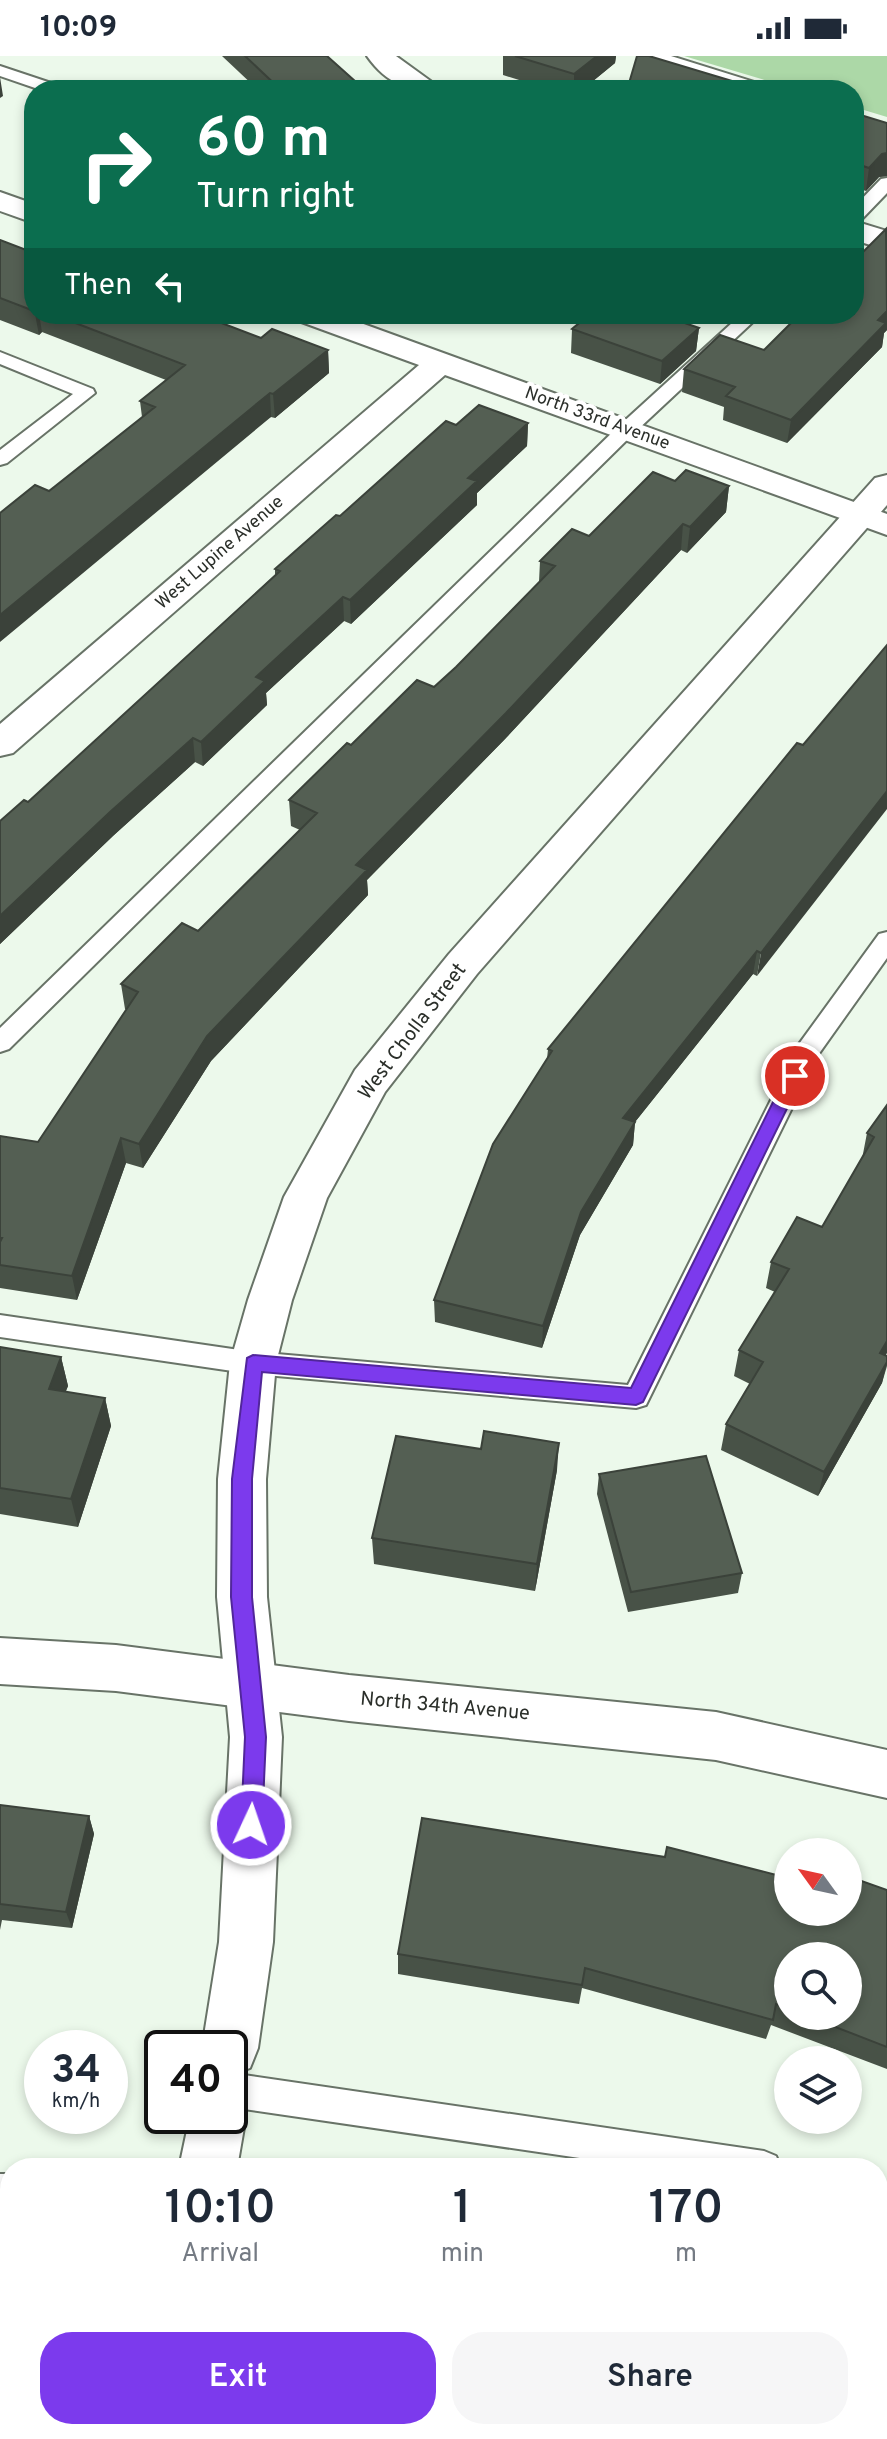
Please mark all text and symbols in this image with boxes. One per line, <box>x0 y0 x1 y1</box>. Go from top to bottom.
text: 10:09 <box>40 10 117 47</box>
text: 60 m <box>196 106 330 176</box>
icon: right <box>64 112 168 216</box>
text: Turn right <box>196 175 355 221</box>
icon: left <box>148 264 192 308</box>
text: Then <box>64 268 132 305</box>
street label: North 33rd Avenue <box>521 382 673 456</box>
street label: West Lupine Avenue <box>151 491 289 615</box>
street label: West Cholla Street <box>353 958 473 1106</box>
pin <box>761 1042 829 1110</box>
icon: arrive <box>773 1054 817 1098</box>
street label: North 34th Avenue <box>359 1687 531 1727</box>
position arrow <box>209 1783 293 1867</box>
north arrow <box>774 1838 862 1926</box>
map controls <box>774 1838 862 2134</box>
button: search <box>774 1942 862 2030</box>
speed limit sign: 40 <box>144 2030 248 2134</box>
button: layers <box>774 2046 862 2134</box>
text: 34 <box>51 2047 101 2097</box>
text: km/h <box>52 2089 100 2115</box>
text: 10:10 <box>165 2180 276 2240</box>
text: 1 <box>453 2180 472 2240</box>
text: 170 <box>648 2180 723 2240</box>
text: Arrival <box>182 2238 259 2271</box>
text: min <box>441 2238 484 2271</box>
text: m <box>675 2238 697 2271</box>
button: Exit <box>40 2332 436 2424</box>
button: Share <box>452 2332 848 2424</box>

